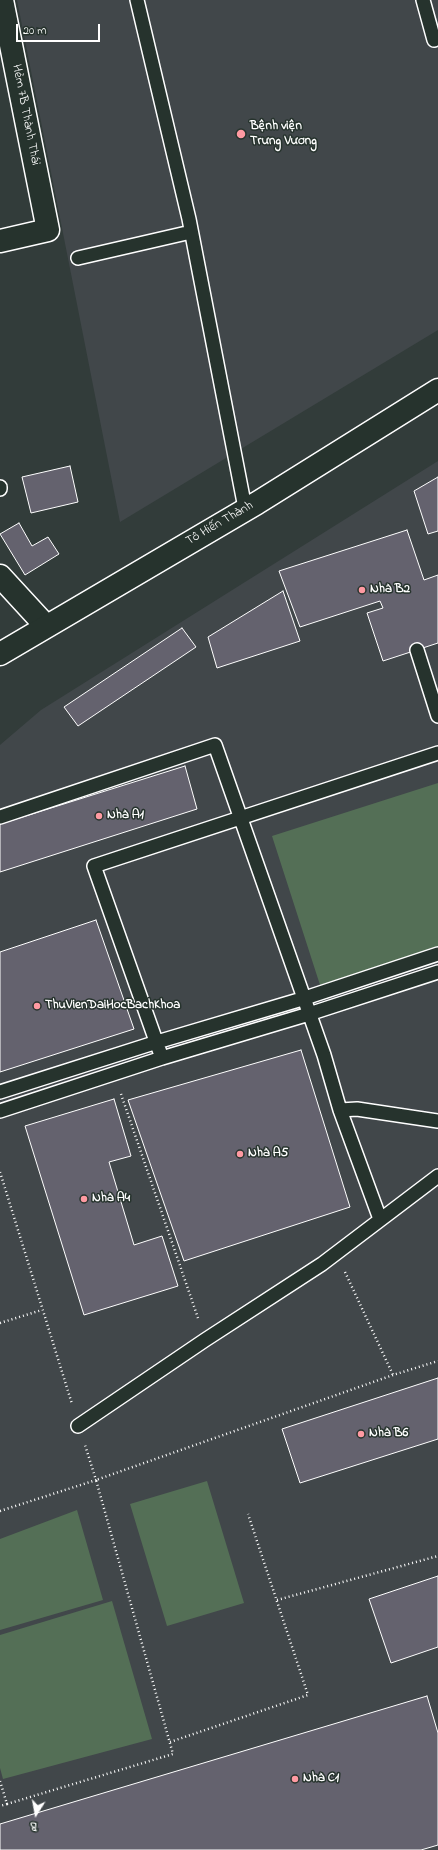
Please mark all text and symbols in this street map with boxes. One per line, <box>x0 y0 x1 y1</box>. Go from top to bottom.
scale bar <box>18 16 102 42</box>
text: 20 m <box>23 22 46 40</box>
street label: Hẻm 7B Thành Thái <box>8 63 42 167</box>
place label: Bệnh viện Trưng Vương <box>250 119 317 150</box>
marker: Bệnh viện Trưng Vương <box>235 128 247 140</box>
street label: Tô Hiến Thành <box>184 498 256 550</box>
place label: Nhà B2 <box>370 582 410 598</box>
marker: Nhà B2 <box>357 585 367 595</box>
place label: Nhà A1 <box>107 808 144 824</box>
marker: Nhà A1 <box>94 811 104 821</box>
place label: ThuVienDaiHocBachKhoa <box>45 998 180 1014</box>
marker: ThuVienDaiHocBachKhoa <box>32 1001 42 1011</box>
place label: Nhà A5 <box>248 1146 288 1162</box>
marker: Nhà A5 <box>235 1149 245 1159</box>
place label: Nhà A4 <box>92 1191 130 1207</box>
marker: Nhà A4 <box>79 1194 89 1204</box>
place label: Nhà B6 <box>369 1426 408 1442</box>
marker: Nhà B6 <box>356 1429 366 1439</box>
place label: Nhà C1 <box>303 1771 339 1787</box>
marker: Nhà C1 <box>290 1774 300 1784</box>
north arrow <box>16 1794 56 1834</box>
text: B <box>29 1817 39 1834</box>

